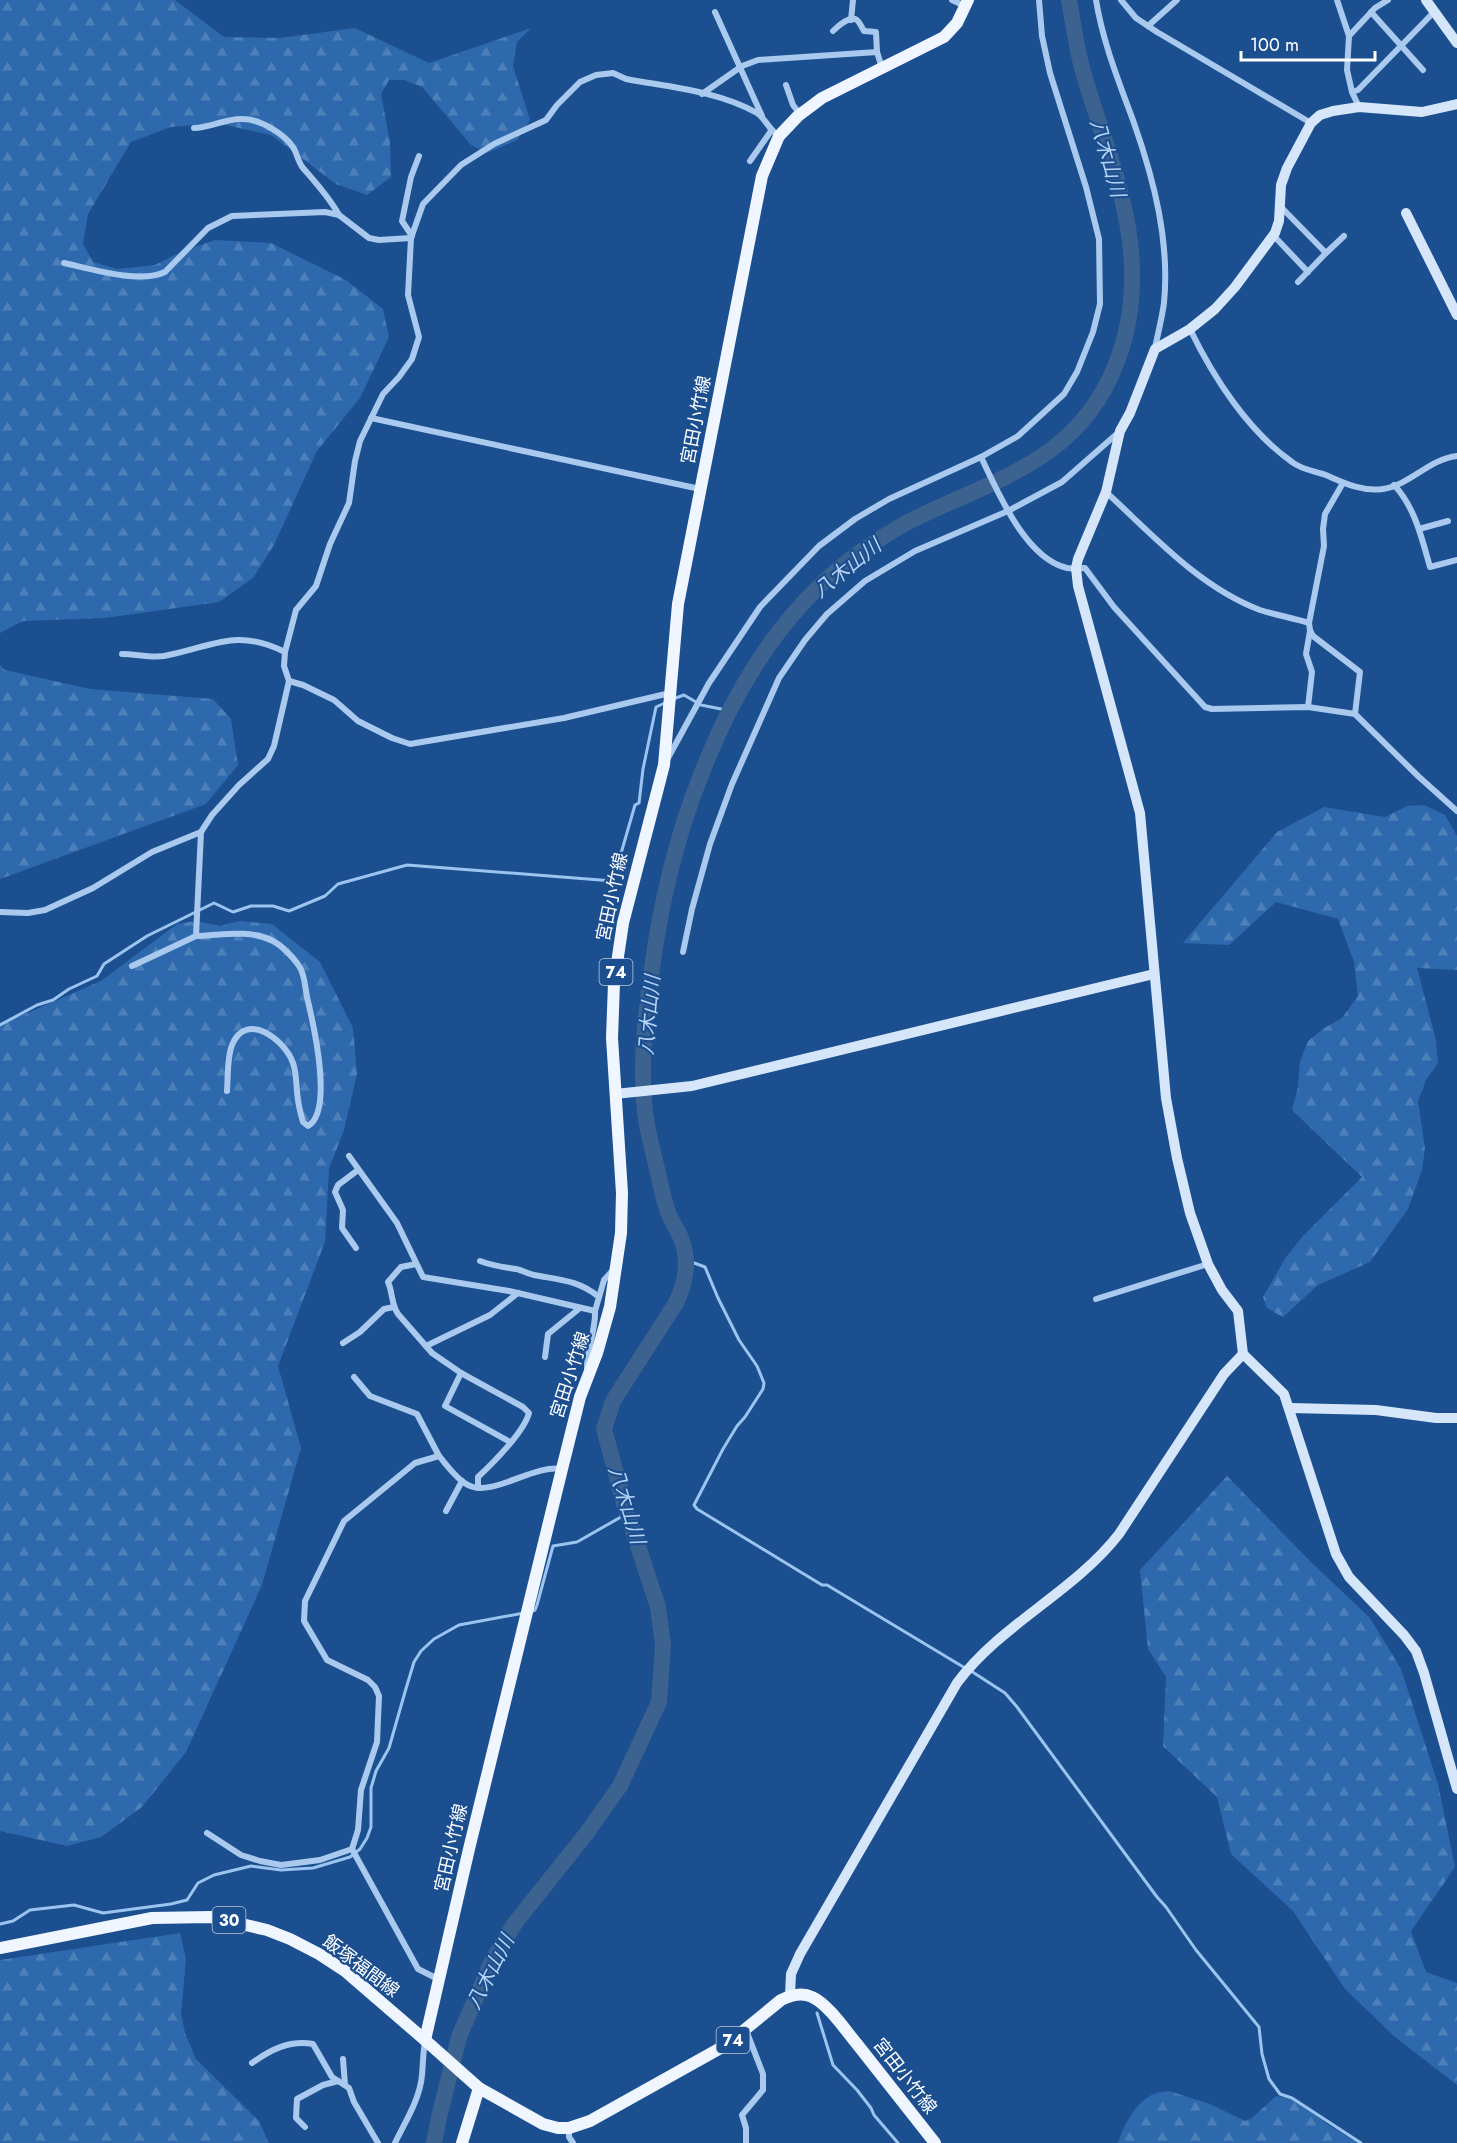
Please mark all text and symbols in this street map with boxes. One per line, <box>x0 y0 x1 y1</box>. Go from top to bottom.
scale bar <box>1241 24 1374 62</box>
text: 100 m <box>1250 32 1299 58</box>
water label: 八木山川 <box>1083 116 1133 203</box>
street label: 宮田小竹線 <box>675 373 717 467</box>
water label: 八木山川 <box>807 531 889 605</box>
street label: 宮田小竹線 <box>590 850 634 944</box>
road number: 74 <box>600 959 632 985</box>
water label: 八木山川 <box>632 972 668 1056</box>
street label: 宮田小竹線 <box>544 1328 596 1422</box>
water label: 八木山川 <box>601 1463 653 1550</box>
street label: 宮田小竹線 <box>428 1801 474 1895</box>
road number: 30 <box>212 1907 246 1933</box>
water label: 八木山川 <box>459 1928 522 2014</box>
street label: 飯塚福間線 <box>317 1929 405 2003</box>
road number: 74 <box>716 2027 750 2053</box>
street label: 宮田小竹線 <box>867 2033 943 2119</box>

